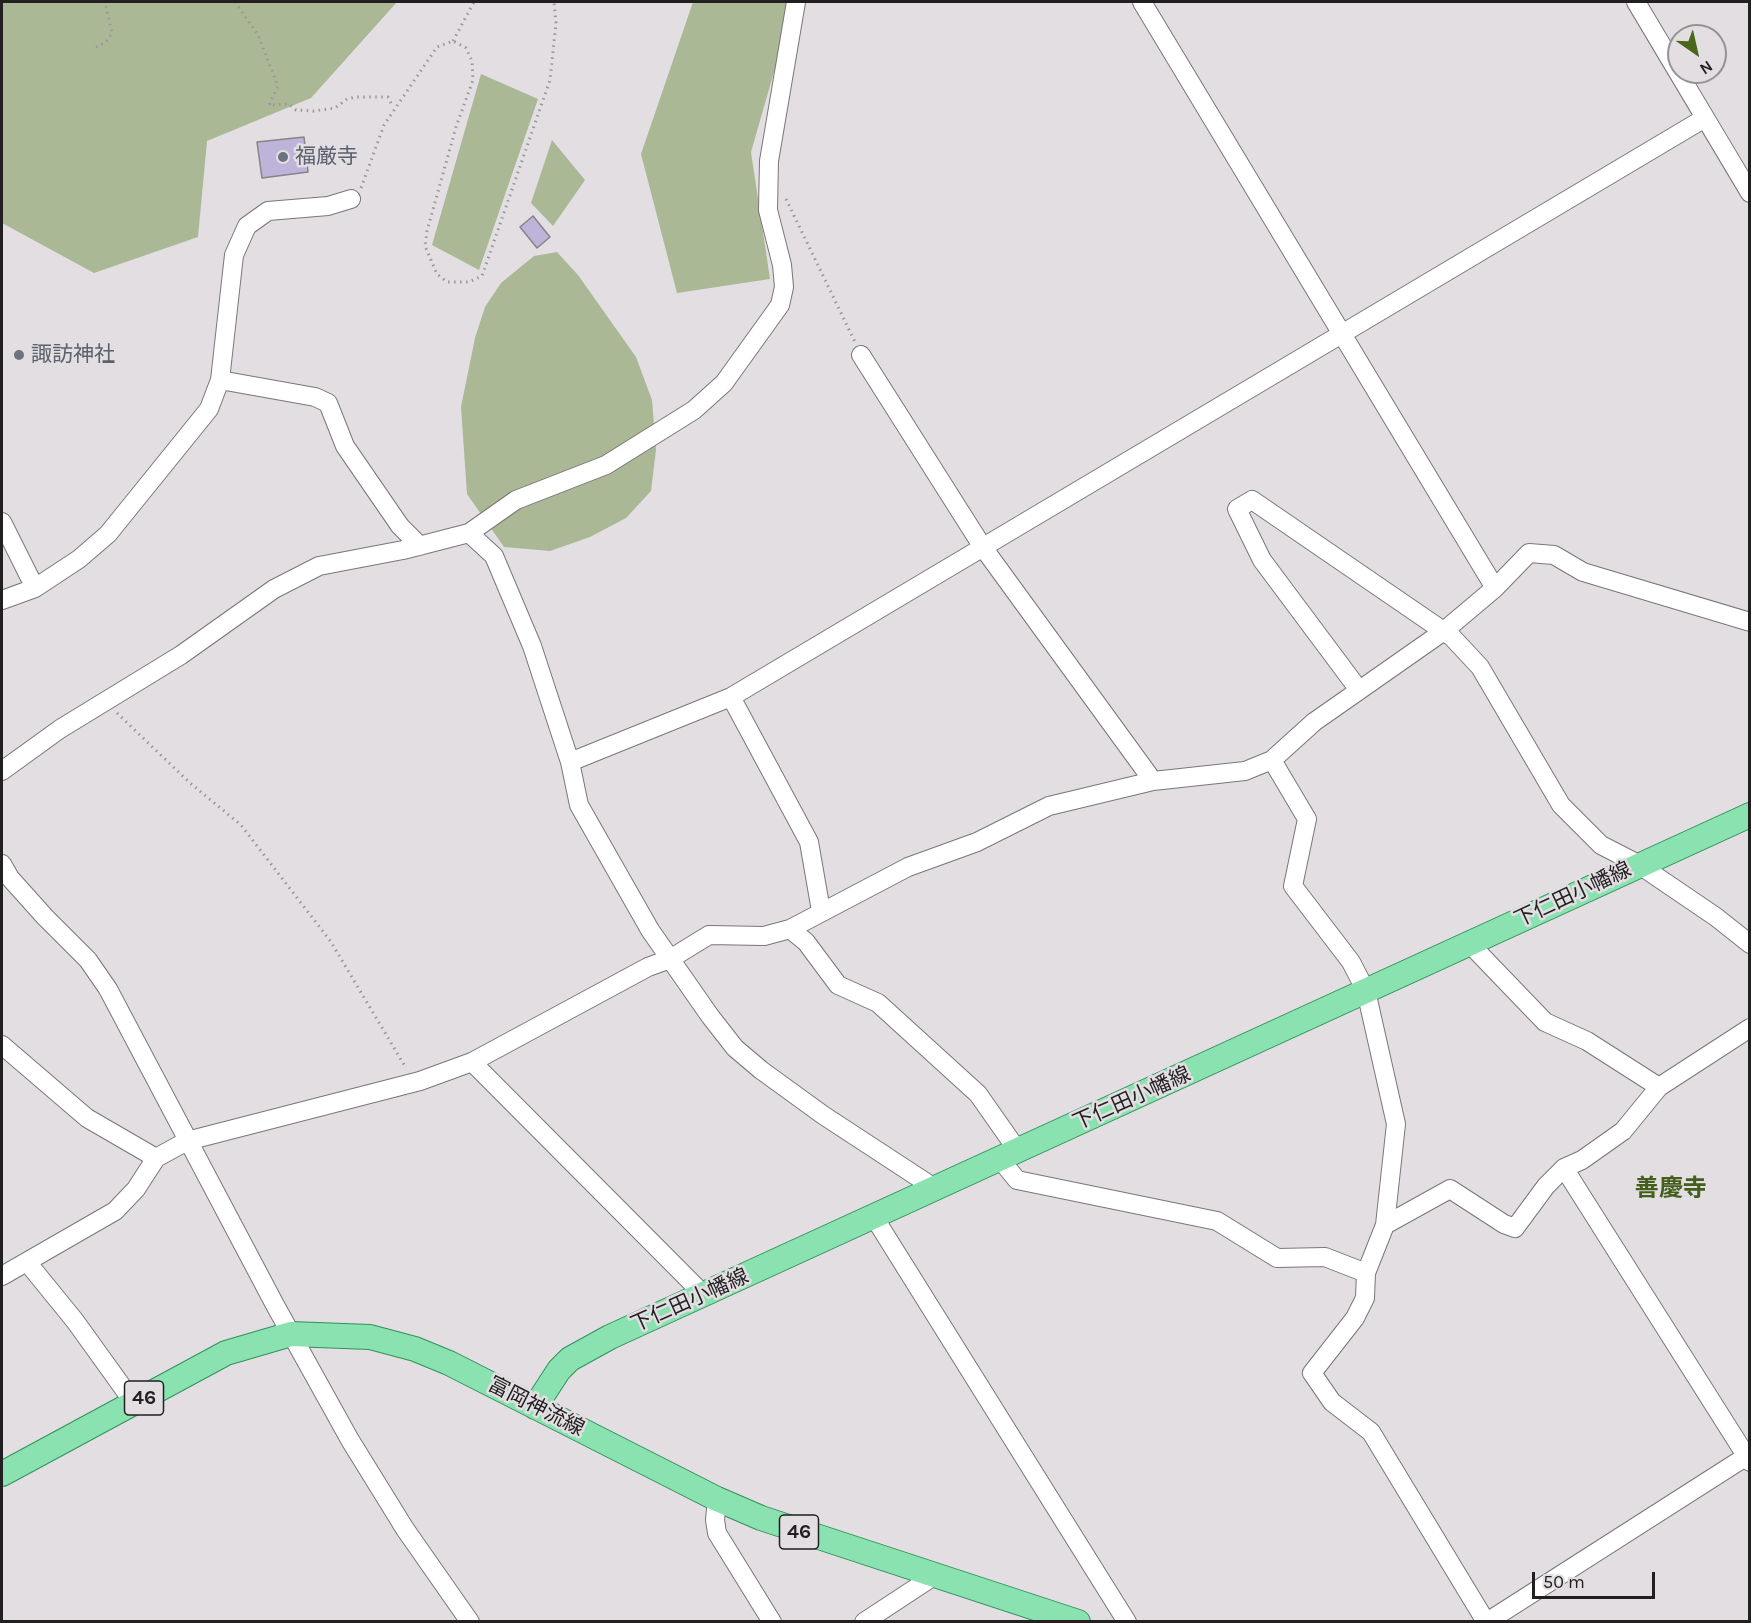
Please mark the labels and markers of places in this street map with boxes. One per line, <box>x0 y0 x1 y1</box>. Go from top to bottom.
place label: 福厳寺 <box>295 144 358 170</box>
marker: 福厳寺 <box>276 150 290 164</box>
place label: 諏訪神社 <box>31 342 115 368</box>
marker: 諏訪神社 <box>12 348 26 362</box>

